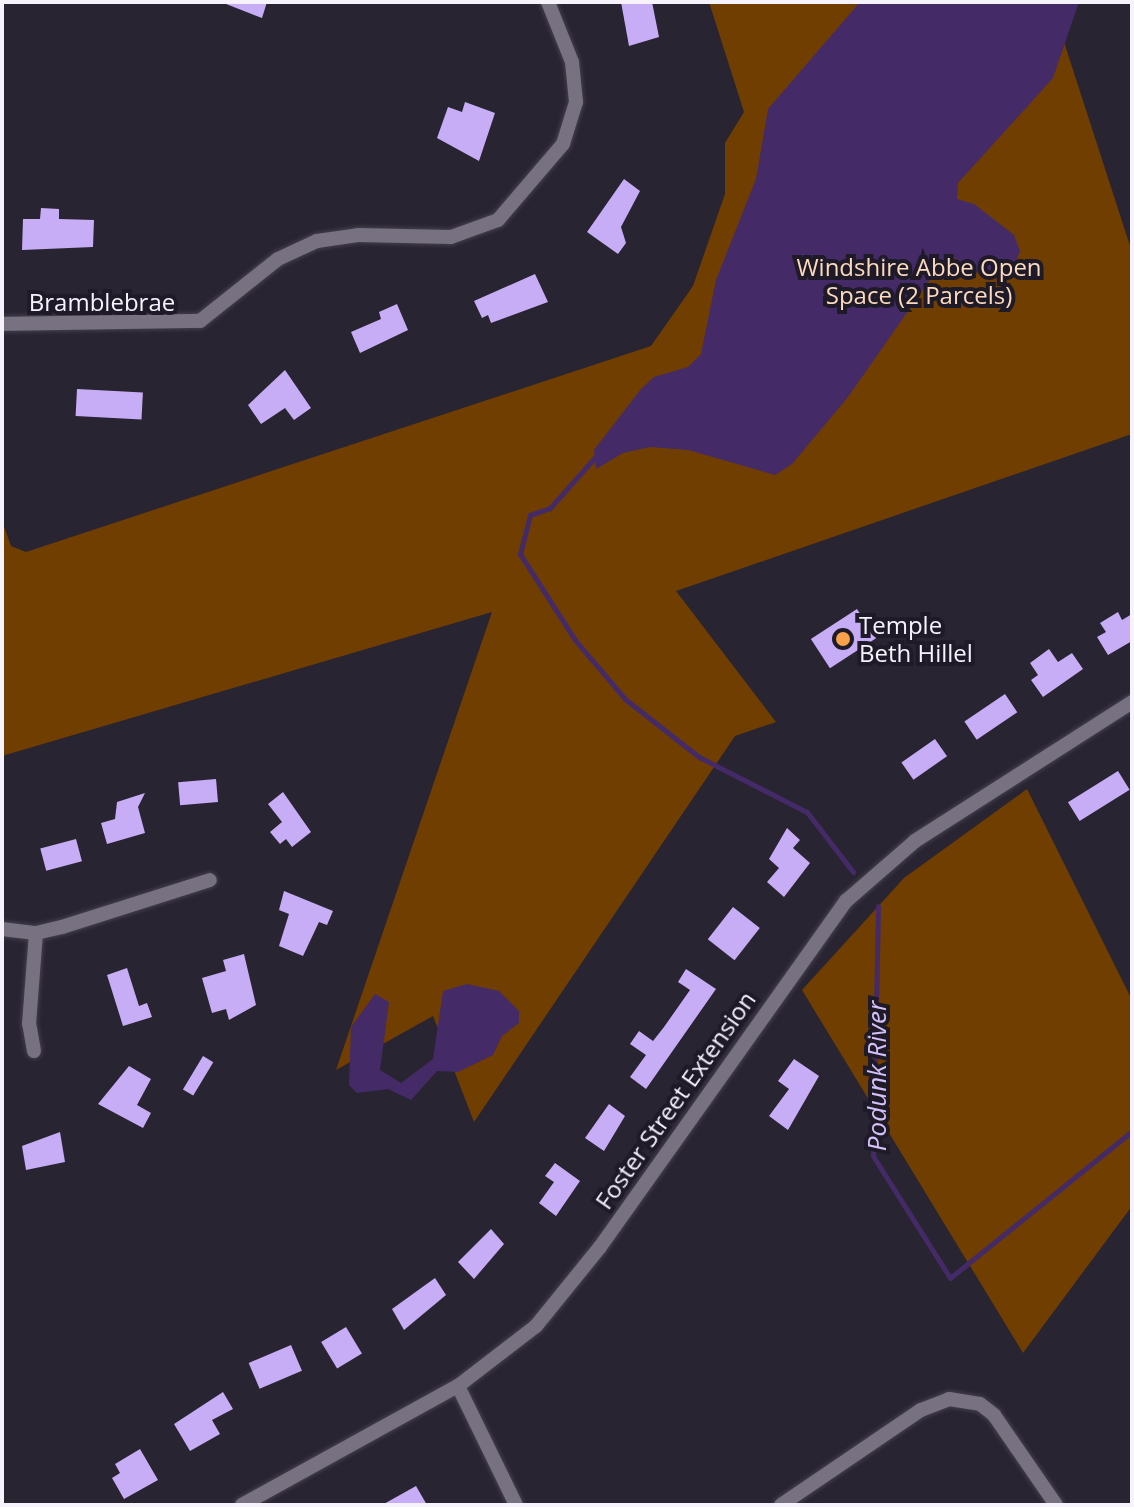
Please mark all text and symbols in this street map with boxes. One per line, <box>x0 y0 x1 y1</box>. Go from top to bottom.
park label: Windshire Abbe Open Space (2 Parcels) <box>796 253 1042 309</box>
street label: Bramblebrae <box>29 288 175 316</box>
place label: Temple Beth Hillel <box>859 611 973 667</box>
marker: Temple Beth Hillel <box>834 630 852 648</box>
street label: Foster Street Extension <box>589 986 761 1214</box>
water label: Podunk River <box>861 1001 893 1151</box>

